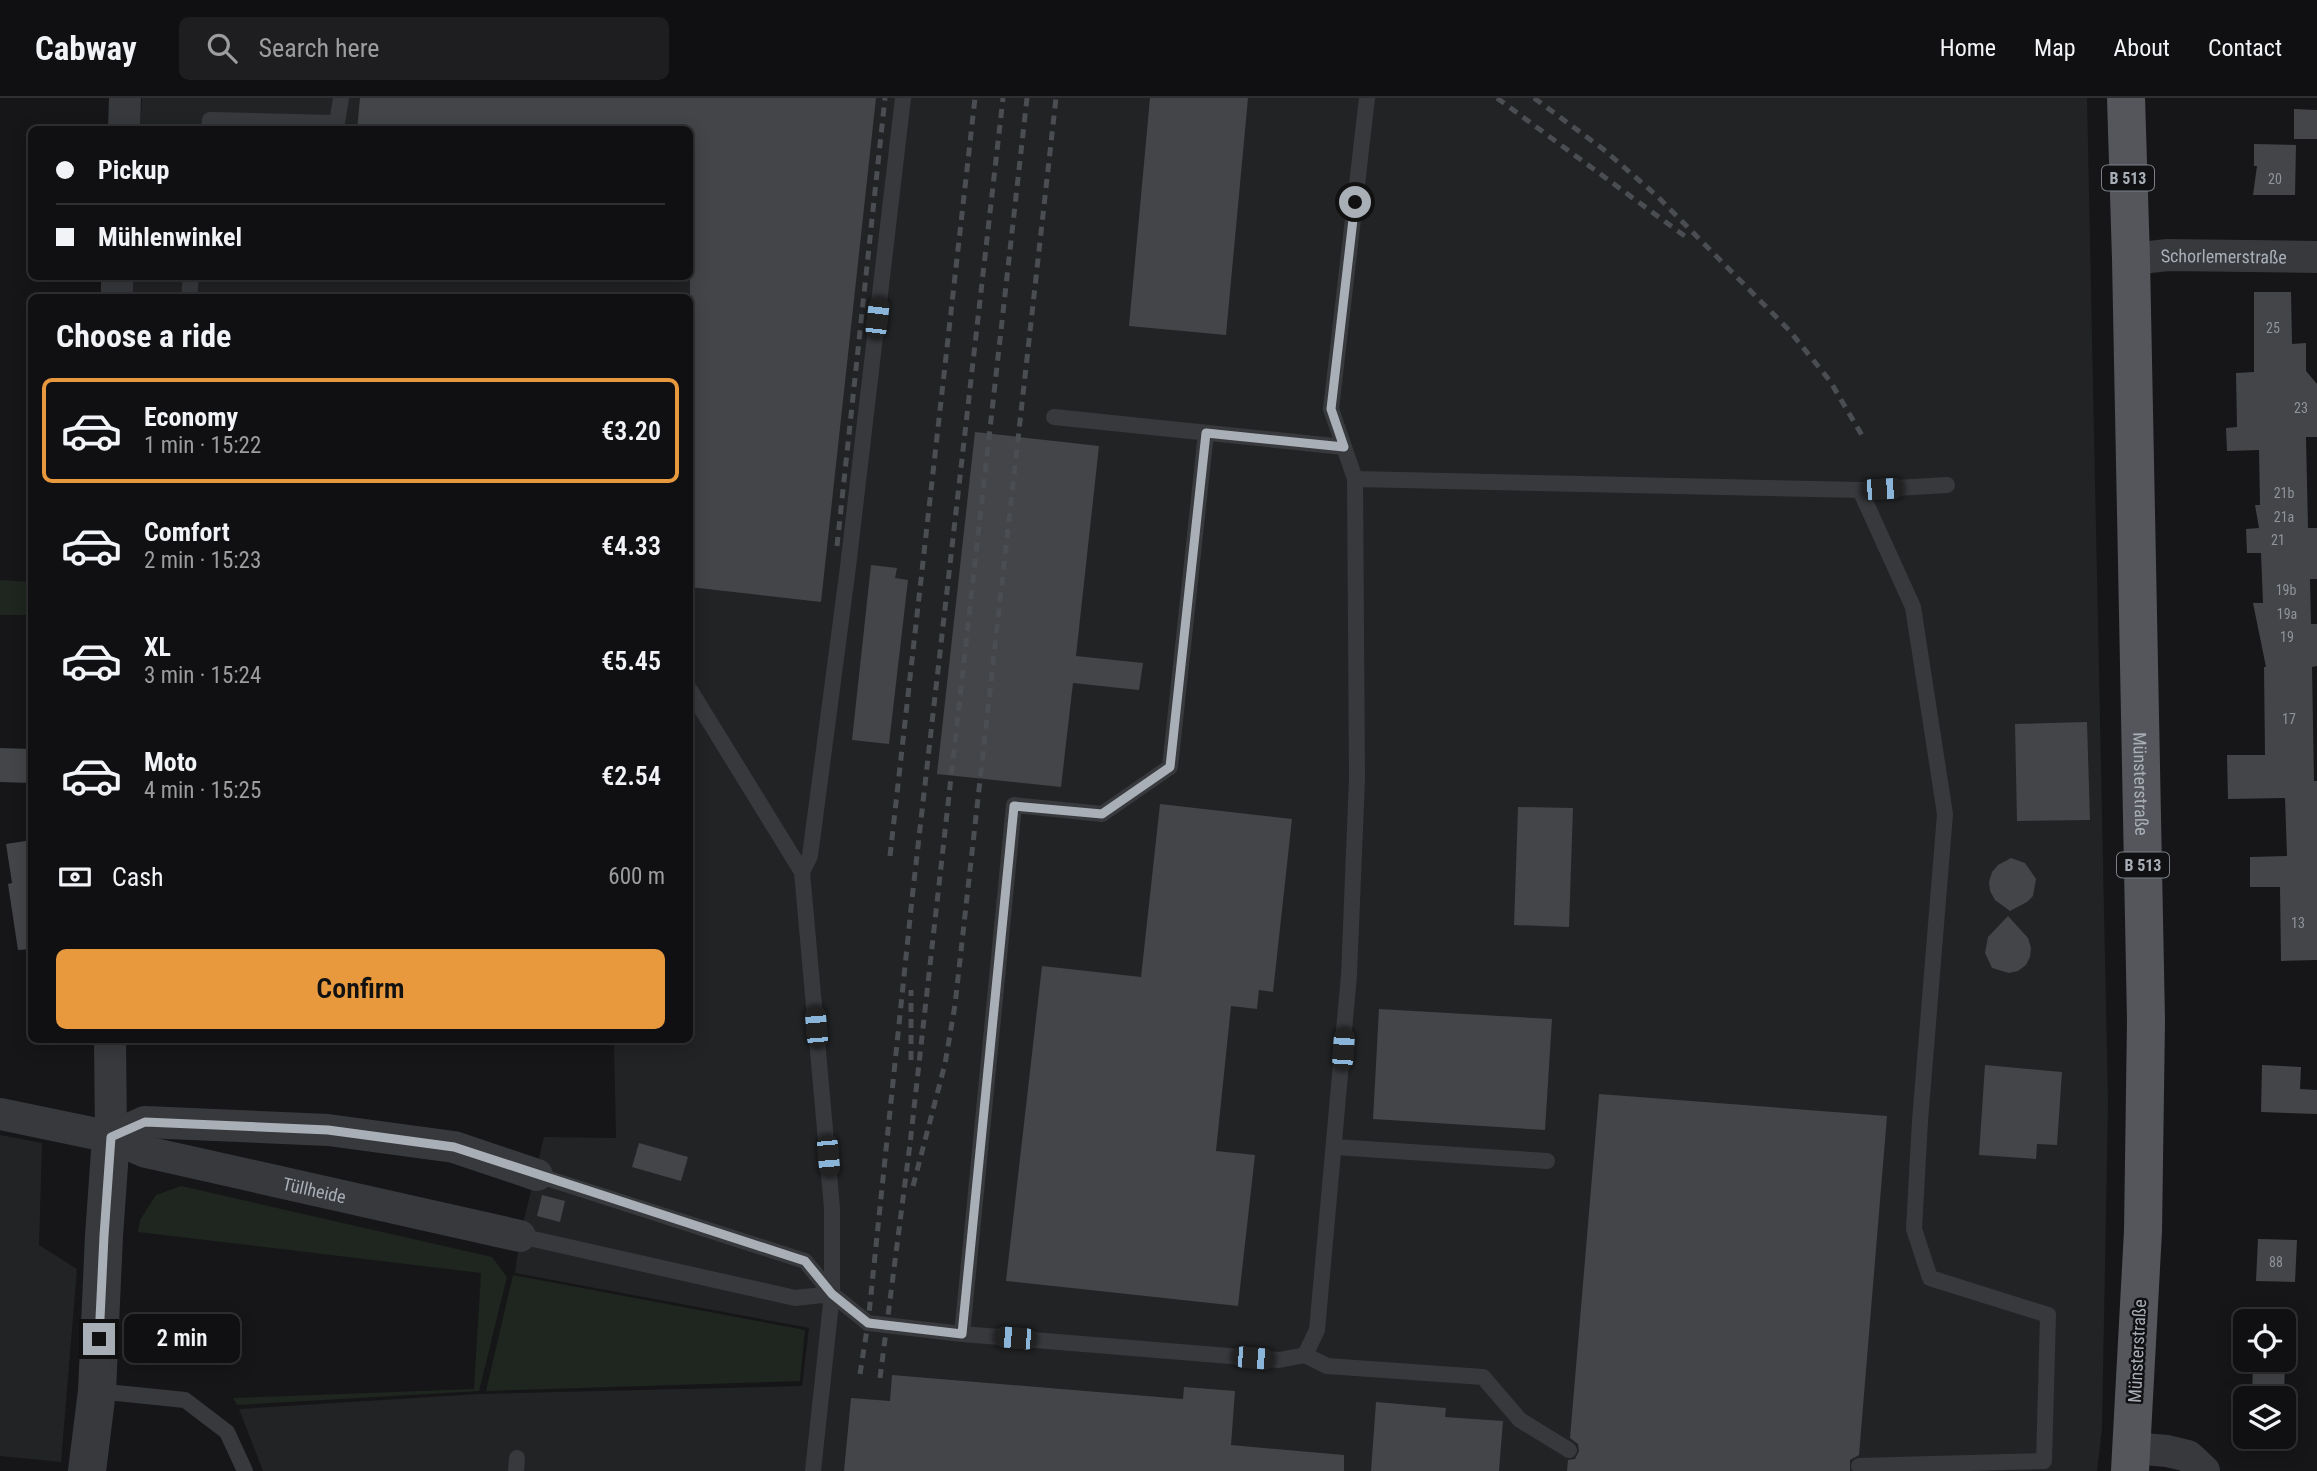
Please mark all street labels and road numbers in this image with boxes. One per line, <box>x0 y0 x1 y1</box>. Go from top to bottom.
road number: B 513 <box>2102 166 2154 190</box>
street label: Schorlemerstraße <box>2160 244 2287 267</box>
street label: Münsterstraße <box>2130 732 2153 836</box>
road number: B 513 <box>2117 852 2169 878</box>
street label: Tüllheide <box>281 1173 348 1207</box>
street label: Münsterstraße <box>2124 1299 2150 1403</box>

